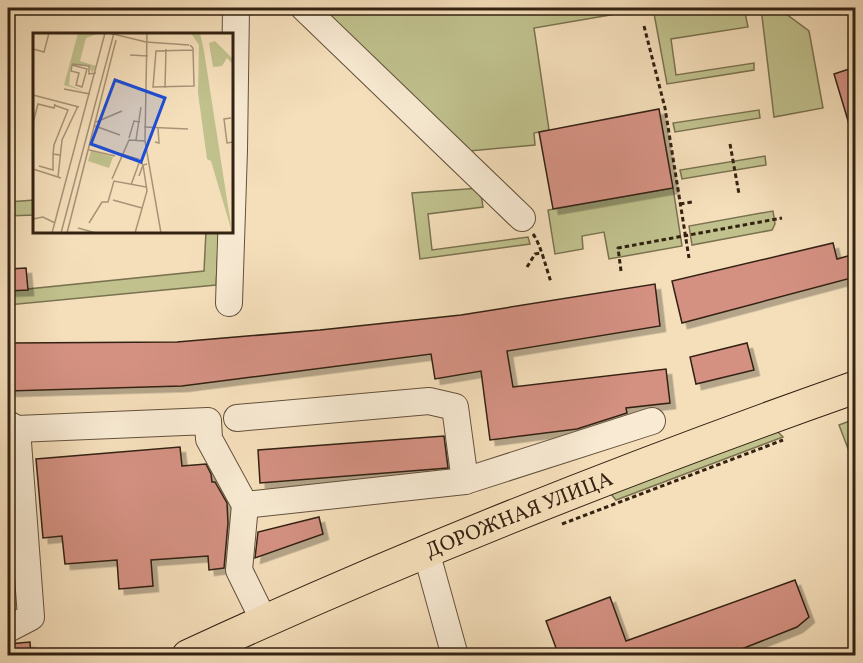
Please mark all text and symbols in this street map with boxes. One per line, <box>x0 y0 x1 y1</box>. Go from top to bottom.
inset map <box>33 33 232 232</box>
street label: ДОРОЖНАЯ УЛИЦА <box>421 465 617 566</box>

